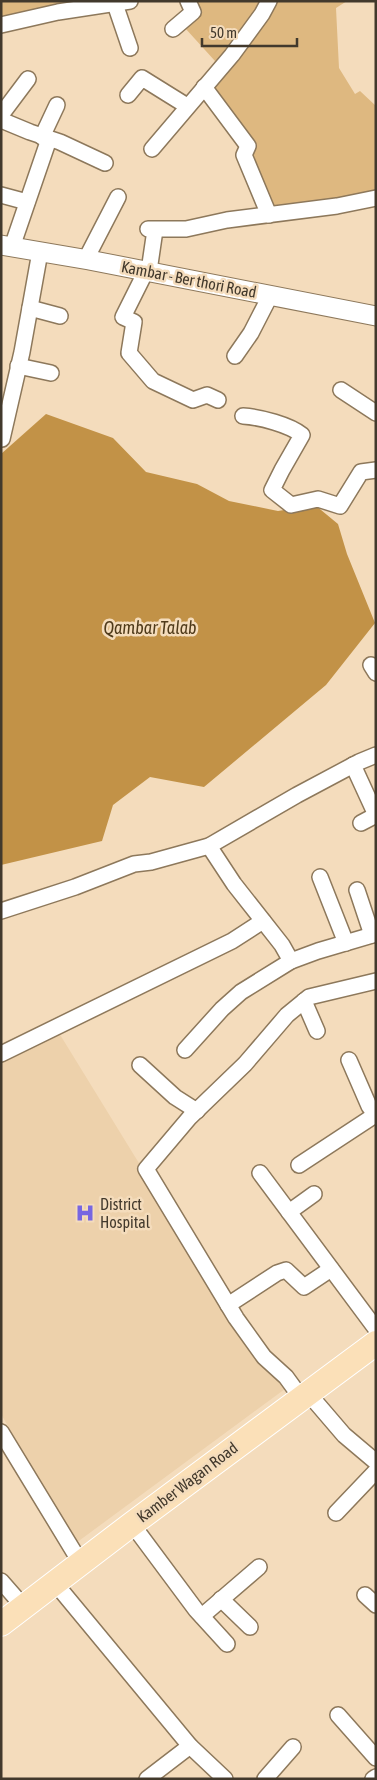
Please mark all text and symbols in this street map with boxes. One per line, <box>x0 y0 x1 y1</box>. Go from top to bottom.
scale bar <box>202 15 297 47</box>
text: 50 m <box>210 24 237 41</box>
street label: Kambar - Ber thori Road <box>120 257 258 301</box>
water label: Qambar Talab <box>103 617 197 638</box>
place label: District Hospital <box>100 1195 151 1232</box>
hospital icon: District Hospital <box>74 1202 96 1224</box>
street label: Kamber Wagan Road <box>133 1438 241 1526</box>

